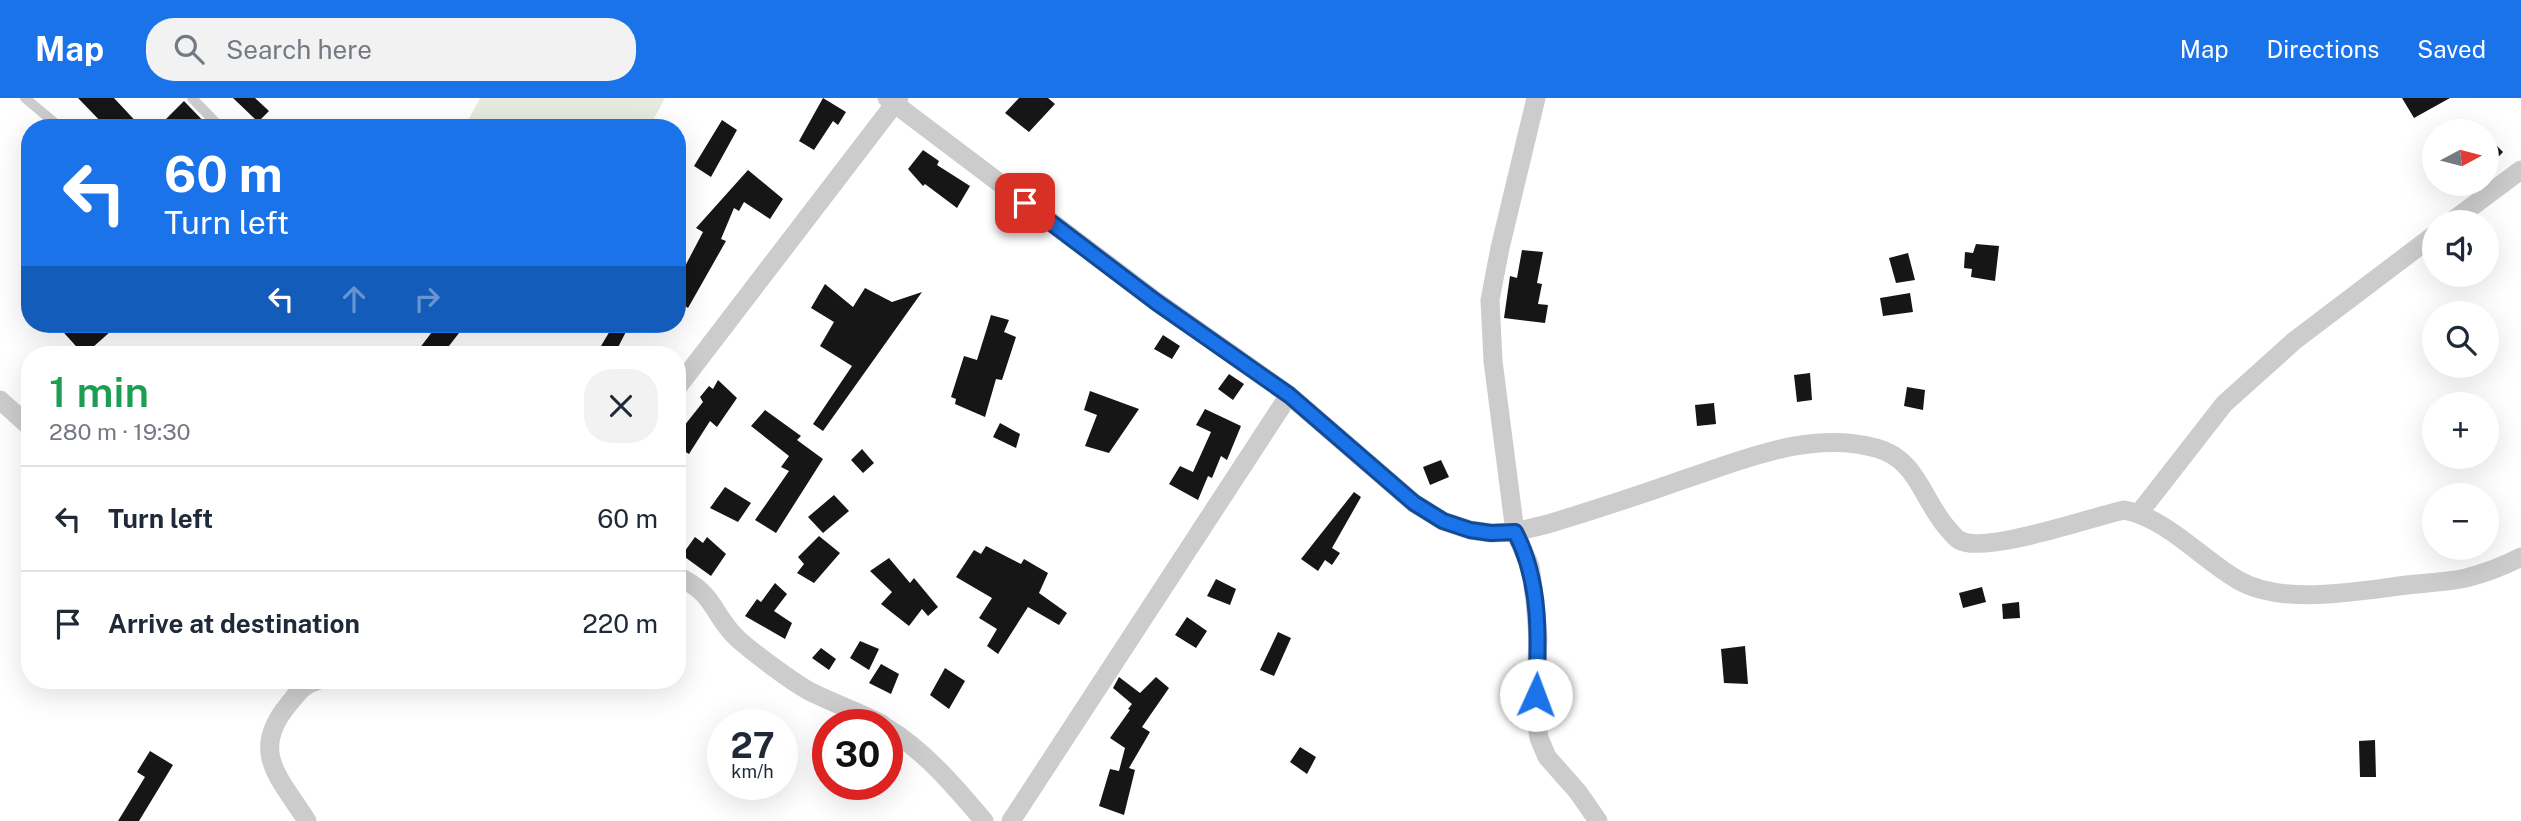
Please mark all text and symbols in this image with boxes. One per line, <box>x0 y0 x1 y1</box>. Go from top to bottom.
search box <box>146 18 636 81</box>
text: Map <box>35 30 104 68</box>
icon: search <box>170 30 208 68</box>
text: Search here <box>226 34 372 65</box>
text: Map <box>2180 35 2229 63</box>
text: Directions <box>2267 35 2379 63</box>
text: Saved <box>2417 35 2486 63</box>
north arrow <box>2422 119 2499 196</box>
map controls <box>2422 119 2499 560</box>
text: 60 m <box>164 145 283 203</box>
icon: left <box>49 147 140 238</box>
pin <box>995 173 1055 233</box>
icon: arrive <box>1006 184 1044 222</box>
text: Turn left <box>164 204 289 241</box>
button: sound <box>2422 210 2499 287</box>
icon: left <box>262 280 300 318</box>
icon: ahead <box>335 280 373 318</box>
icon: right <box>408 280 446 318</box>
button: search <box>2422 301 2499 378</box>
text: 1 min <box>49 367 149 416</box>
button: close <box>584 369 658 443</box>
button: + <box>2422 392 2499 469</box>
text: 280 m · 19:30 <box>49 418 191 445</box>
button: − <box>2422 483 2499 560</box>
icon: left <box>49 500 87 538</box>
text: Turn left <box>108 503 213 534</box>
text: 60 m <box>597 503 658 534</box>
icon: arrive <box>49 605 87 643</box>
text: Arrive at destination <box>108 608 360 639</box>
text: 220 m <box>582 608 658 639</box>
position arrow <box>1499 658 1573 732</box>
speed limit sign: 30 <box>812 709 903 800</box>
text: 27 <box>730 725 775 766</box>
text: km/h <box>731 761 774 782</box>

